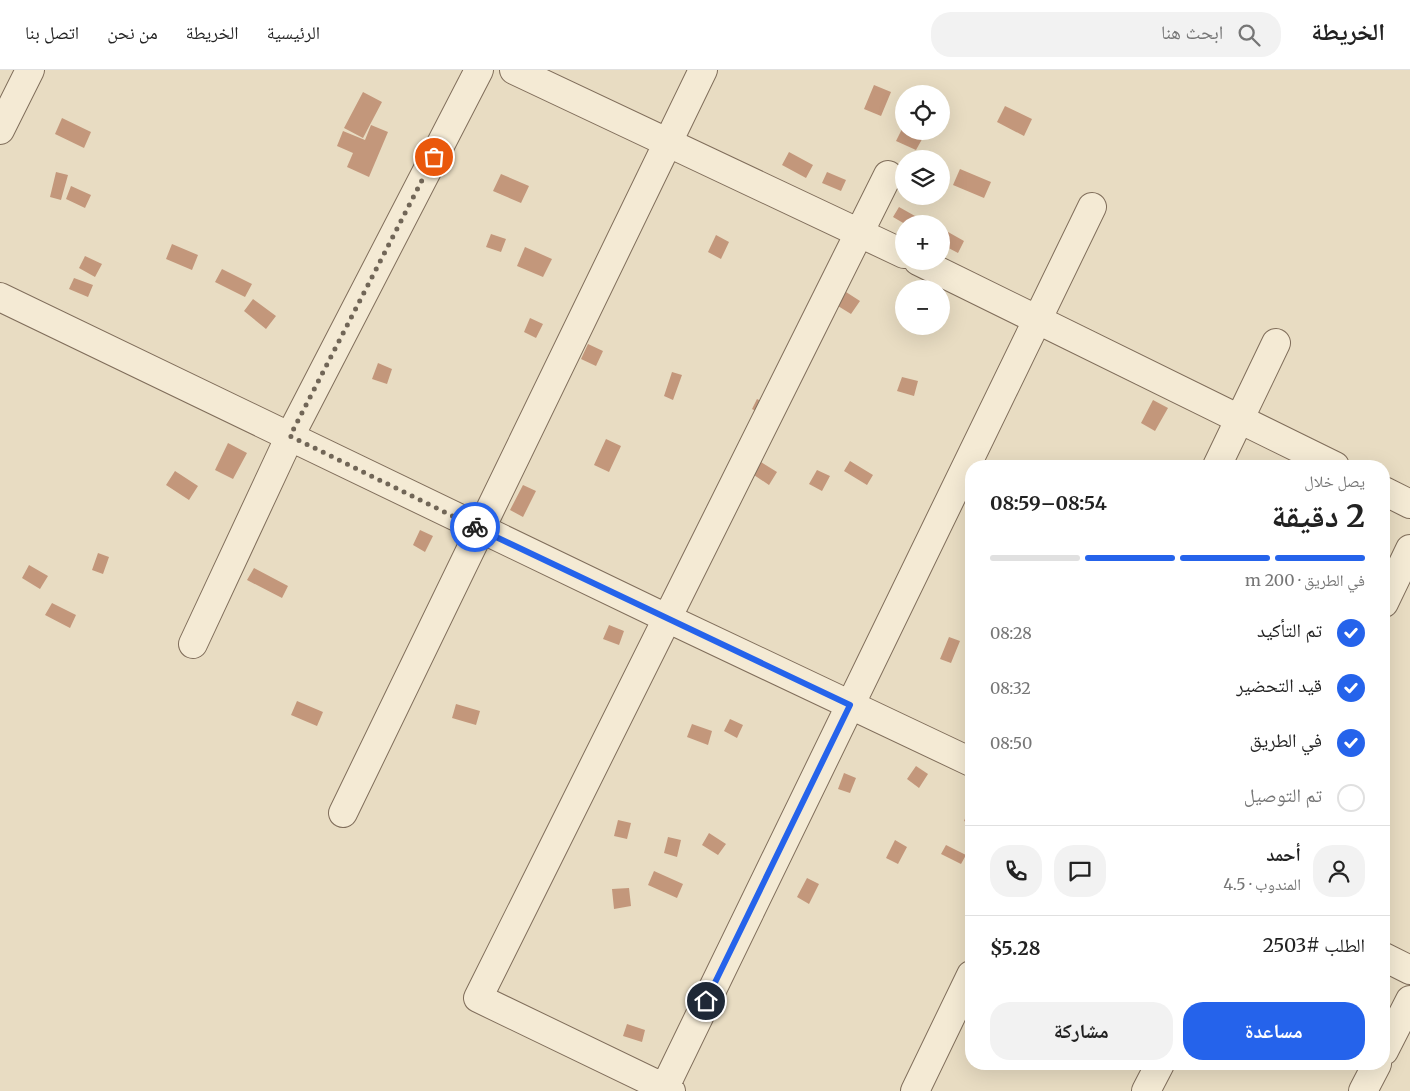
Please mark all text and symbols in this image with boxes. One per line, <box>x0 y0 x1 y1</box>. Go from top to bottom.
search box <box>931 12 1281 57</box>
text: الخريطة <box>1311 16 1385 47</box>
text: ابحث هنا <box>1161 20 1223 44</box>
text: اتصل بنا <box>25 21 79 44</box>
text: من نحن <box>107 21 158 44</box>
text: الخريطة <box>186 21 239 44</box>
text: الرئيسية <box>267 21 320 44</box>
icon: search <box>1235 21 1263 49</box>
map controls <box>895 85 950 335</box>
button: locate <box>895 85 950 140</box>
pin <box>413 136 455 178</box>
icon: bag <box>420 143 448 171</box>
button: layers <box>895 150 950 205</box>
button: + <box>895 215 950 270</box>
button: − <box>895 280 950 335</box>
text: يصل خلال <box>1304 471 1365 491</box>
text: 08:54–08:59 <box>990 491 1107 515</box>
text: 2 دقيقة <box>1271 496 1365 536</box>
courier <box>450 502 500 552</box>
icon: bike <box>461 513 489 541</box>
text: في الطريق · 200 m <box>1245 570 1365 590</box>
text: تم التأكيد <box>1257 618 1322 642</box>
icon: check <box>1337 619 1365 647</box>
text: 08:28 <box>990 623 1032 643</box>
text: قيد التحضير <box>1236 673 1322 697</box>
icon: check <box>1337 674 1365 702</box>
text: 08:32 <box>990 678 1031 698</box>
text: في الطريق <box>1250 728 1322 752</box>
icon: check <box>1337 729 1365 757</box>
text: 08:50 <box>990 733 1032 753</box>
text: تم التوصيل <box>1244 783 1322 807</box>
text: أحمد <box>1266 842 1301 866</box>
button: phone <box>990 845 1042 897</box>
button: chat <box>1054 845 1106 897</box>
button: person <box>1313 845 1365 897</box>
text: المندوب · 4.5 <box>1223 874 1301 894</box>
text: الطلب #2503 <box>1263 933 1365 957</box>
text: $5.28 <box>990 936 1040 960</box>
pin <box>685 980 727 1022</box>
icon: home <box>692 987 720 1015</box>
button: مشاركة <box>990 1002 1173 1060</box>
button: مساعدة <box>1183 1002 1365 1060</box>

